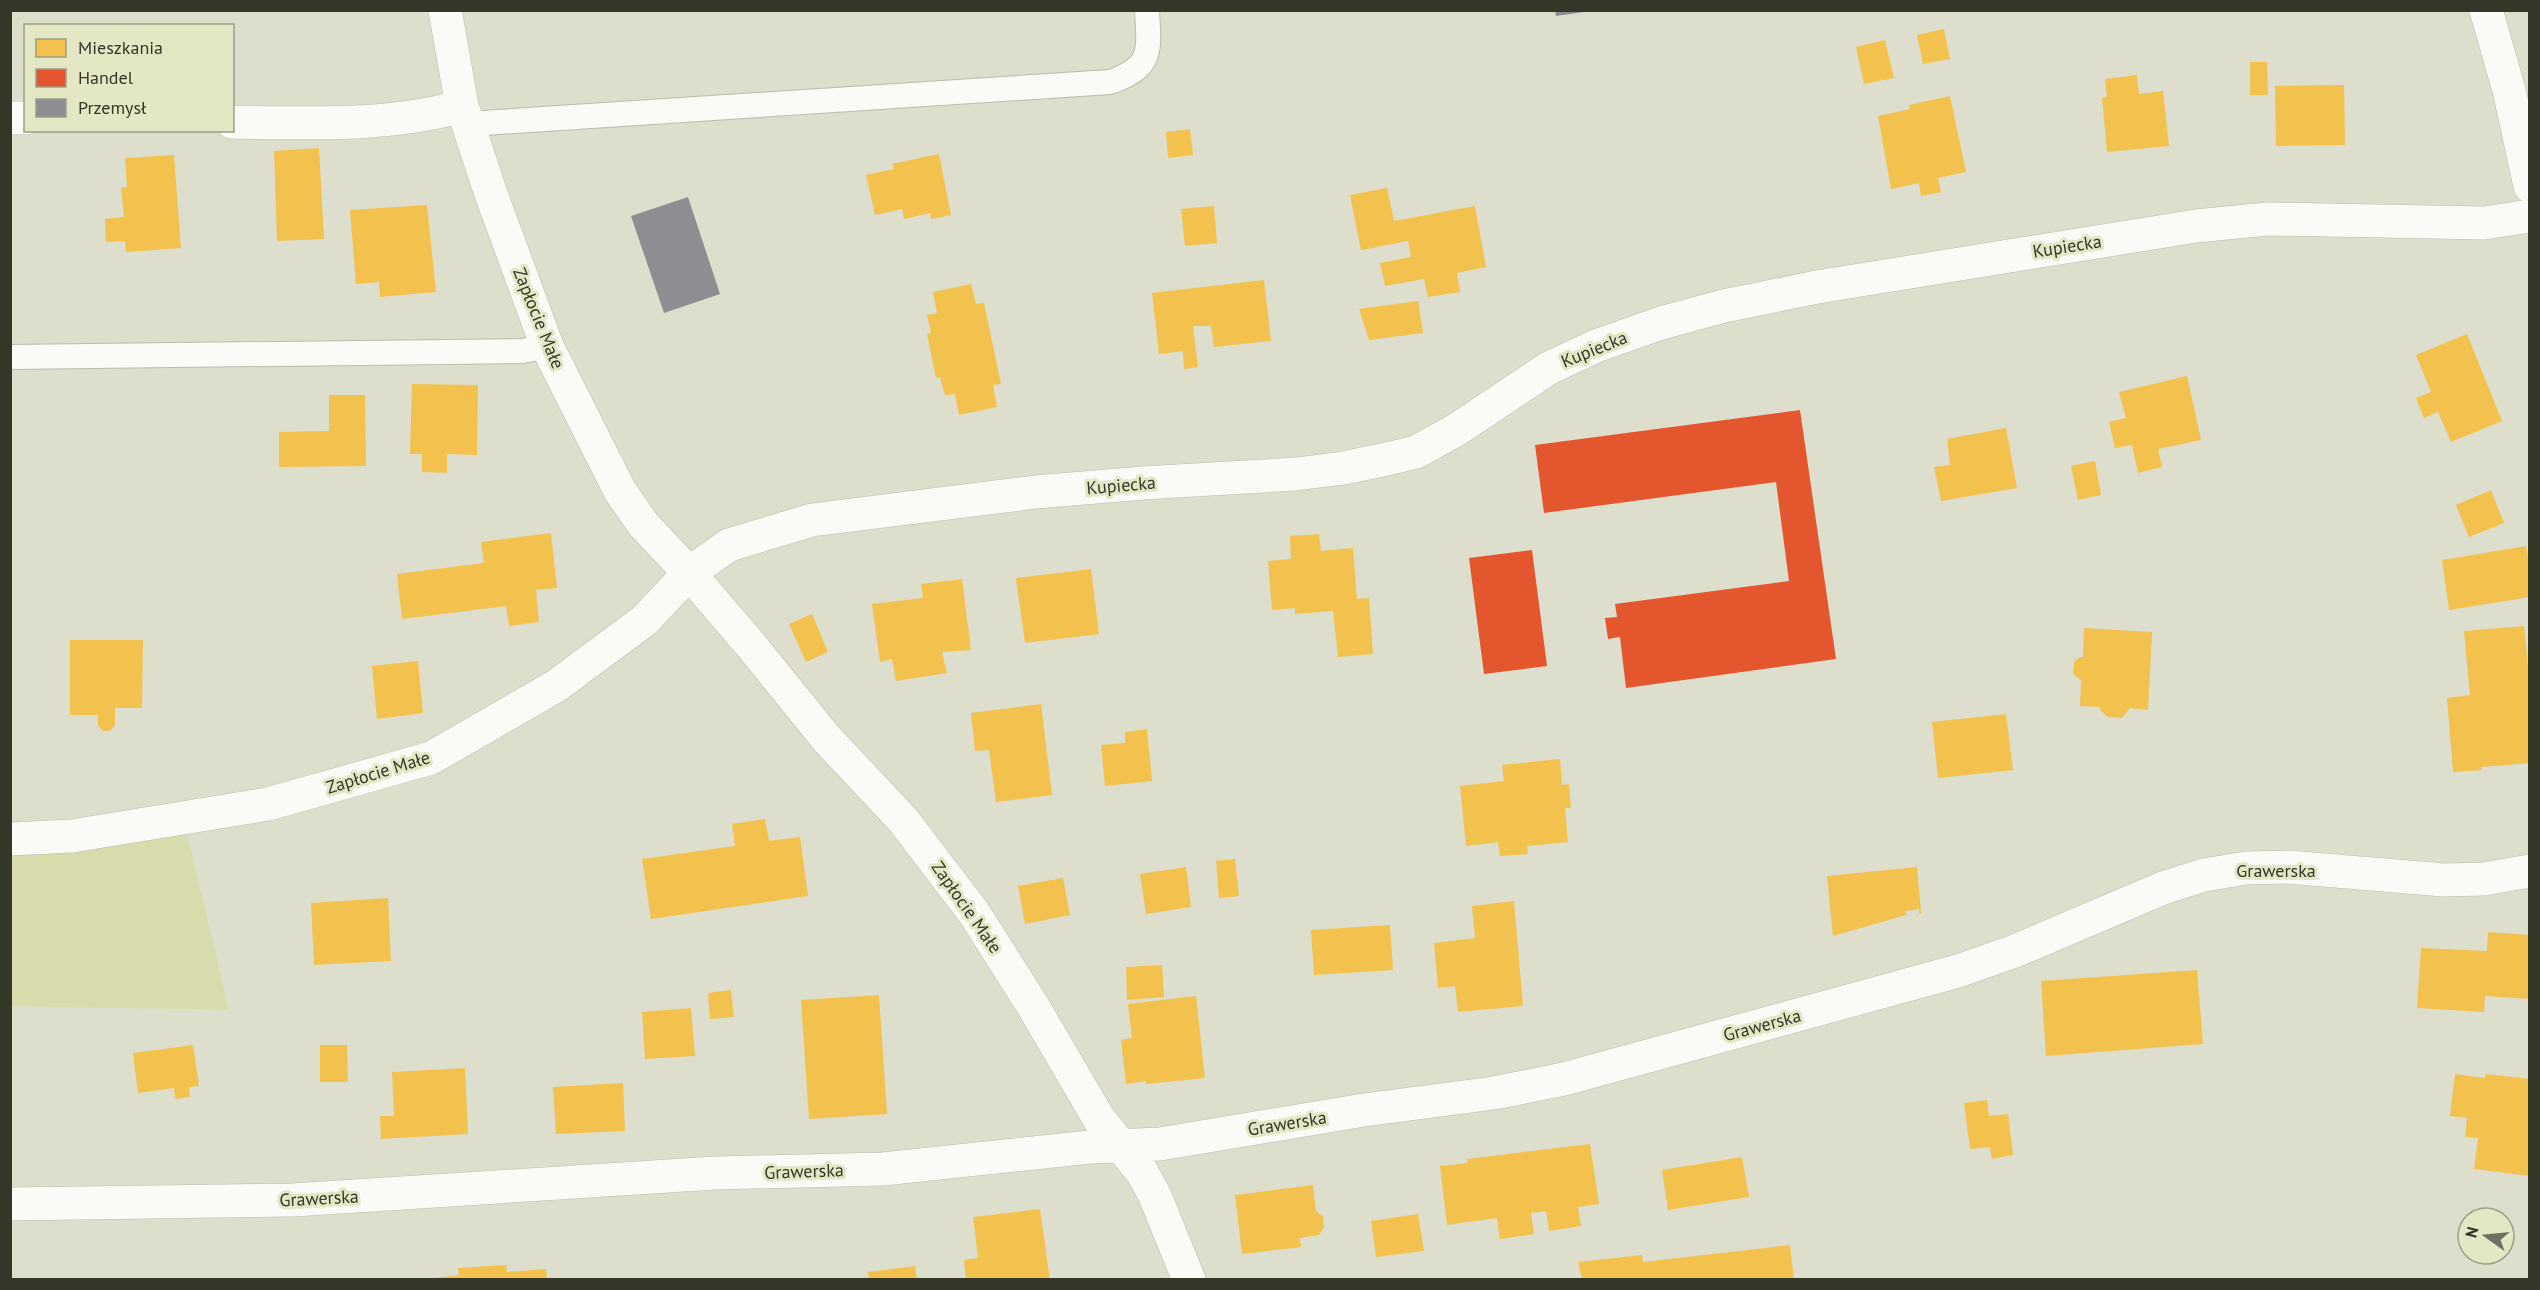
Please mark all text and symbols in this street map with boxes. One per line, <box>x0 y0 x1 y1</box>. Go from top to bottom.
legend <box>24 24 234 132</box>
text: Mieszkania <box>78 36 163 59</box>
text: Handel <box>78 66 134 89</box>
text: Przemysł <box>78 96 147 119</box>
street label: Kupiecka <box>2031 229 2103 263</box>
street label: Zapłocie Małe <box>508 264 570 372</box>
street label: Kupiecka <box>1558 325 1630 373</box>
street label: Kupiecka <box>1085 471 1157 499</box>
street label: Zapłocie Małe <box>323 745 433 799</box>
street label: Zapłocie Małe <box>927 856 1007 958</box>
street label: Grawerska <box>2236 859 2316 882</box>
street label: Grawerska <box>1721 1004 1803 1046</box>
street label: Grawerska <box>1246 1105 1328 1141</box>
street label: Grawerska <box>764 1158 844 1184</box>
street label: Grawerska <box>279 1184 359 1212</box>
north arrow <box>2456 1206 2516 1266</box>
text: N <box>2460 1224 2483 1240</box>

